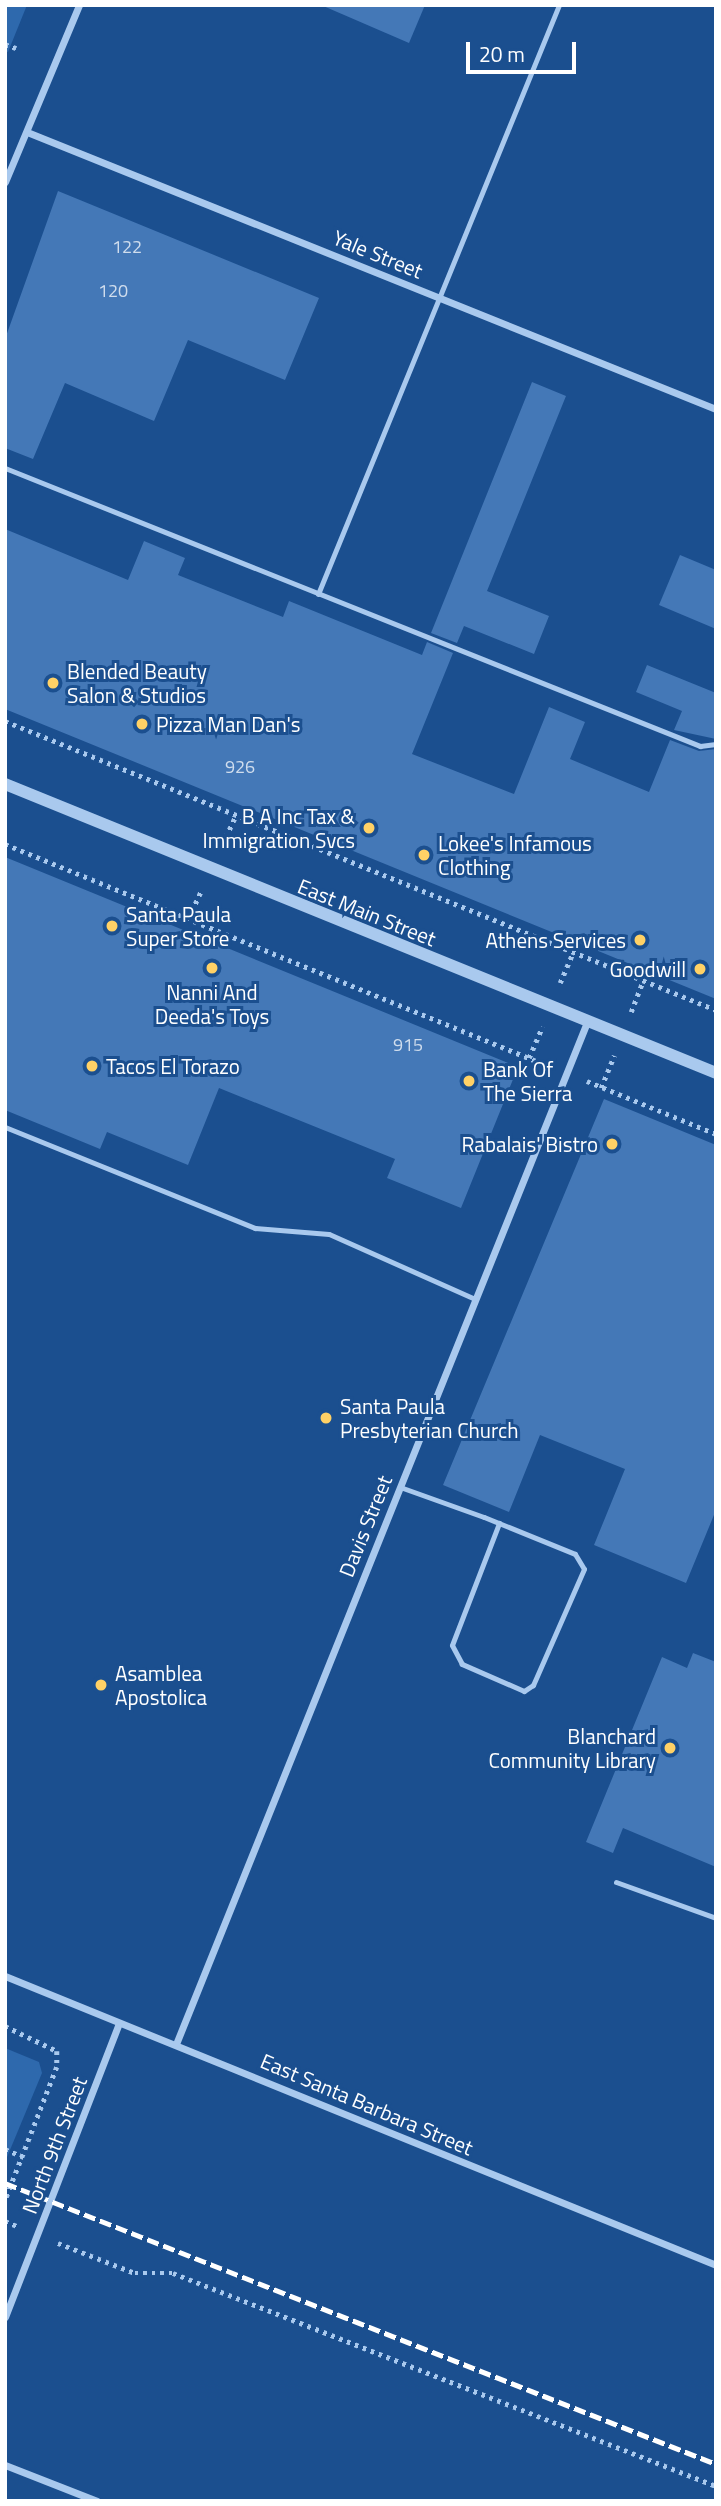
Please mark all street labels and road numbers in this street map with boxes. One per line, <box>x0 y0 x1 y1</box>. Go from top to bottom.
street label: Yale Street <box>329 225 427 283</box>
street label: East Main Street <box>294 873 440 951</box>
street label: Davis Street <box>333 1472 397 1580</box>
street label: East Santa Barbara Street <box>257 2048 477 2160</box>
street label: North 9th Street <box>16 2073 92 2217</box>

